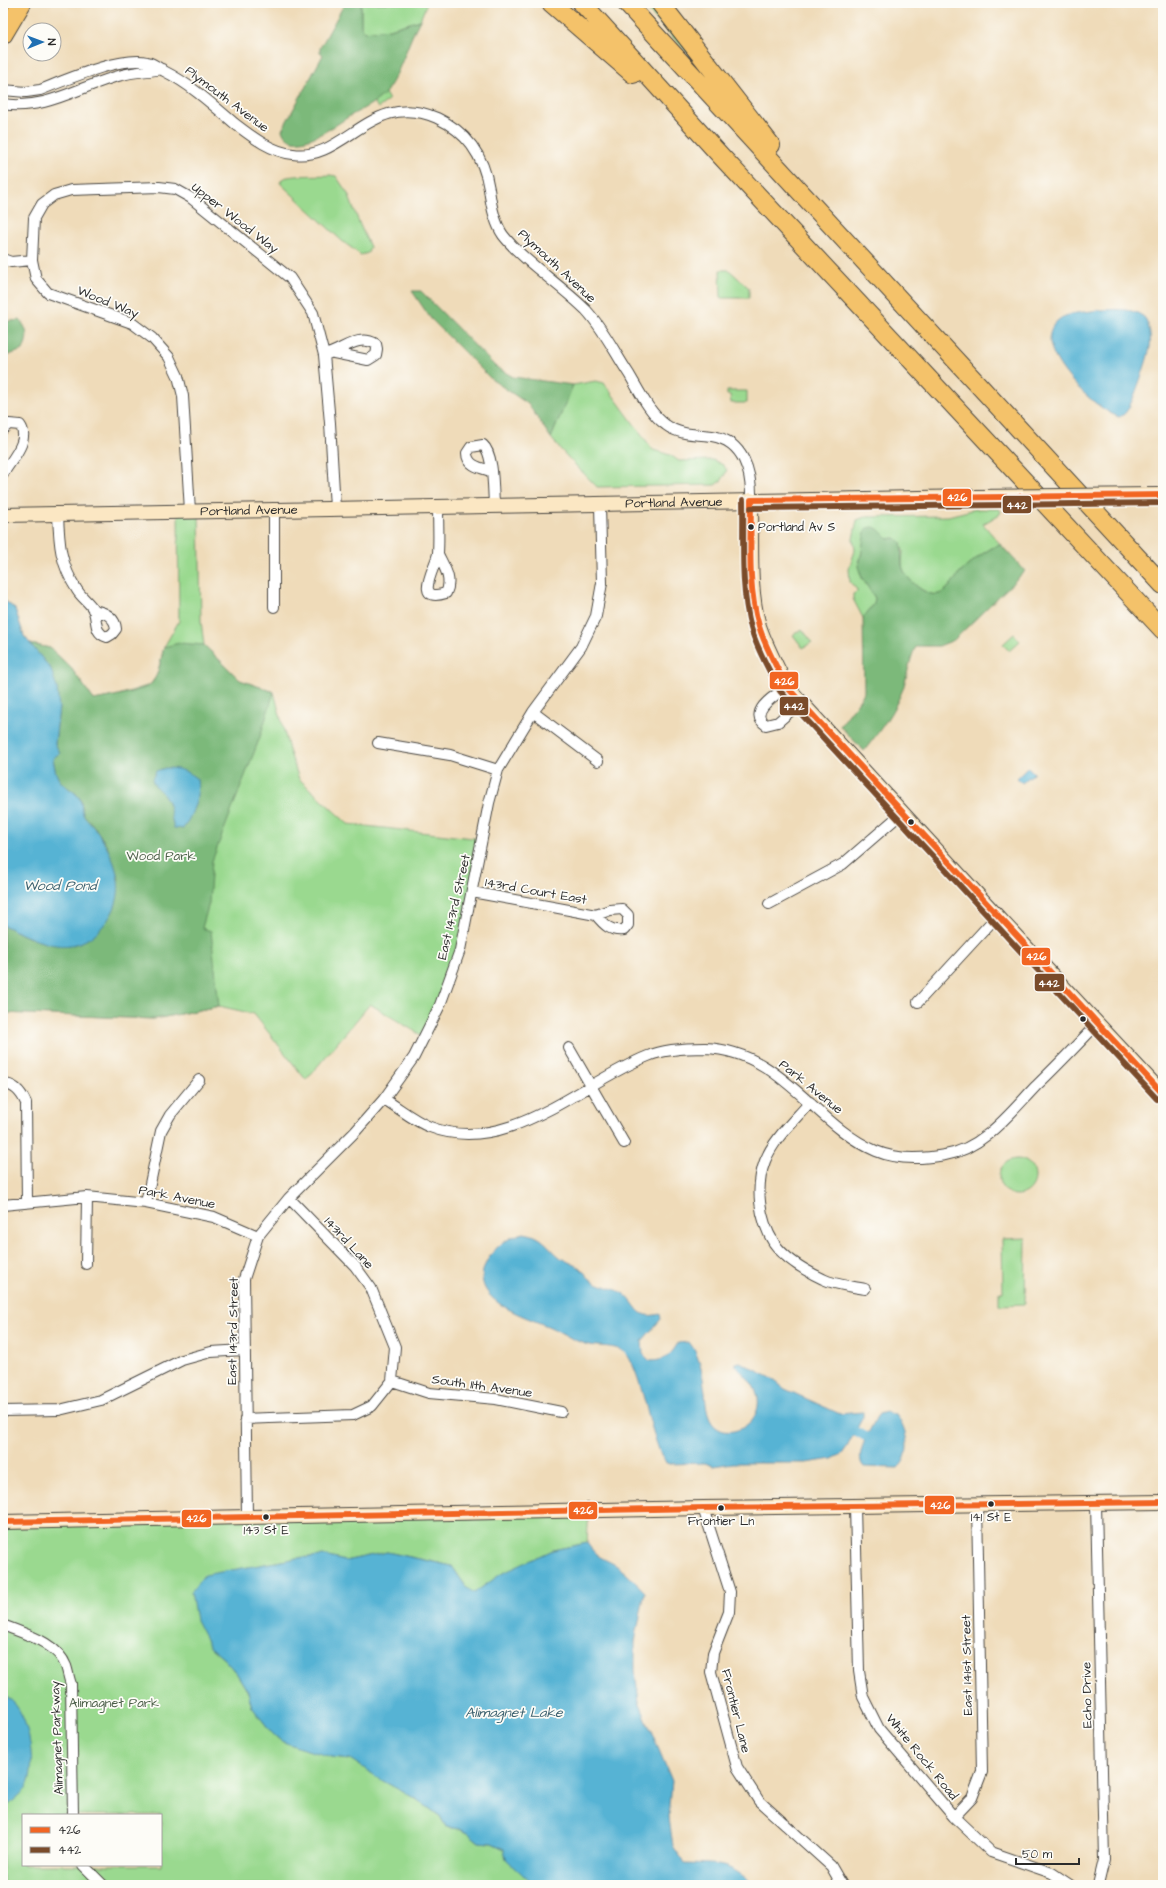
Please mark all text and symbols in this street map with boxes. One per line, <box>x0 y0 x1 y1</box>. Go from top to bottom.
north arrow <box>22 22 62 62</box>
text: N <box>44 38 59 46</box>
street label: Plymouth Avenue <box>181 62 273 137</box>
street label: Upper Wood Way <box>187 178 282 258</box>
street label: Plymouth Avenue <box>513 225 600 308</box>
street label: Wood Way <box>74 282 141 323</box>
line badge: 426 <box>942 488 972 507</box>
text: 426 <box>947 490 967 505</box>
street label: Portland Avenue <box>625 493 723 512</box>
line badge: 442 <box>1002 495 1032 514</box>
text: 442 <box>1006 498 1028 513</box>
street label: Portland Avenue <box>200 501 298 520</box>
place label: Portland Av S <box>758 519 836 536</box>
marker: Portland Av S <box>746 522 756 532</box>
line badge: 426 <box>769 671 799 690</box>
text: 426 <box>774 674 794 689</box>
line badge: 442 <box>779 696 809 716</box>
text: 442 <box>783 699 805 714</box>
unlabelled marker <box>906 817 916 827</box>
park label: Wood Park <box>127 847 195 865</box>
street label: East 143rd Street <box>433 852 475 961</box>
street label: 143rd Court East <box>484 873 589 909</box>
water label: Wood Pond <box>24 876 99 896</box>
line badge: 426 <box>1021 947 1051 966</box>
text: 426 <box>1026 949 1046 964</box>
line badge: 442 <box>1034 973 1065 992</box>
text: 442 <box>1038 976 1060 991</box>
unlabelled marker <box>1078 1014 1088 1024</box>
street label: Park Avenue <box>775 1056 847 1118</box>
street label: Park Avenue <box>137 1181 217 1213</box>
street label: 143rd Lane <box>320 1213 378 1273</box>
street label: East 143rd Street <box>223 1276 243 1385</box>
street label: South 11th Avenue <box>430 1370 534 1402</box>
line badge: 426 <box>924 1495 955 1515</box>
text: 426 <box>930 1498 950 1513</box>
marker: 141 St E <box>986 1499 996 1509</box>
line badge: 426 <box>568 1501 598 1520</box>
text: 426 <box>573 1503 593 1518</box>
marker: Frontier Ln <box>716 1503 726 1513</box>
line badge: 426 <box>181 1509 212 1528</box>
place label: 141 St E <box>971 1509 1011 1526</box>
text: 426 <box>186 1511 206 1526</box>
marker: 143 St E <box>261 1512 271 1522</box>
place label: Frontier Ln <box>688 1513 754 1530</box>
place label: 143 St E <box>243 1522 289 1539</box>
street label: East 141st Street <box>957 1614 977 1715</box>
street label: Echo Drive <box>1077 1662 1097 1728</box>
street label: Frontier Lane <box>717 1667 755 1755</box>
street label: Alimagnet Parkway <box>46 1681 69 1795</box>
park label: Alimagnet Park <box>69 1694 159 1713</box>
water label: Alimagnet Lake <box>465 1703 564 1723</box>
street label: White Rock Road <box>882 1710 963 1804</box>
legend <box>22 1814 162 1866</box>
text: 426 <box>58 1822 81 1839</box>
scale bar <box>1016 1840 1079 1866</box>
text: 442 <box>58 1842 81 1859</box>
text: 50 m <box>1022 1846 1053 1863</box>

